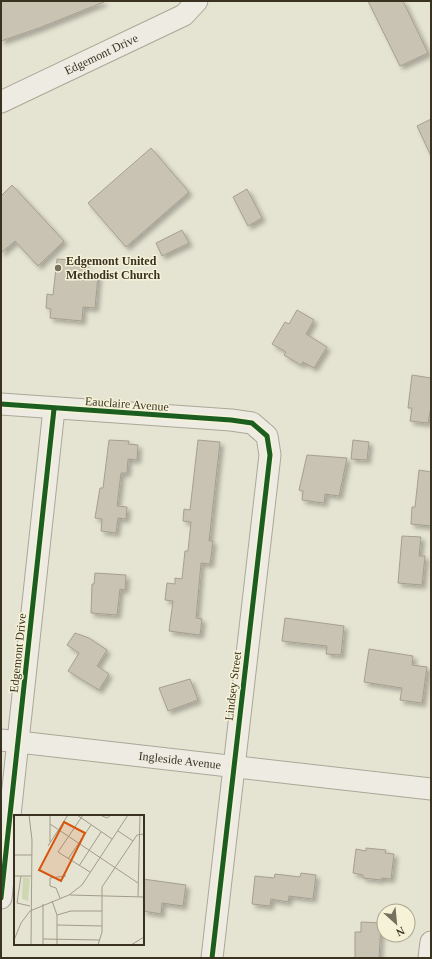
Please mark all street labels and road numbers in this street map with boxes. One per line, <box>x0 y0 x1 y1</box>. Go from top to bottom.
street label: Edgemont Drive <box>62 31 140 78</box>
street label: Eauclaire Avenue <box>85 394 169 414</box>
street label: Edgemont Drive <box>7 613 29 693</box>
street label: Lindsey Street <box>222 650 244 721</box>
street label: Ingleside Avenue <box>138 749 222 772</box>

